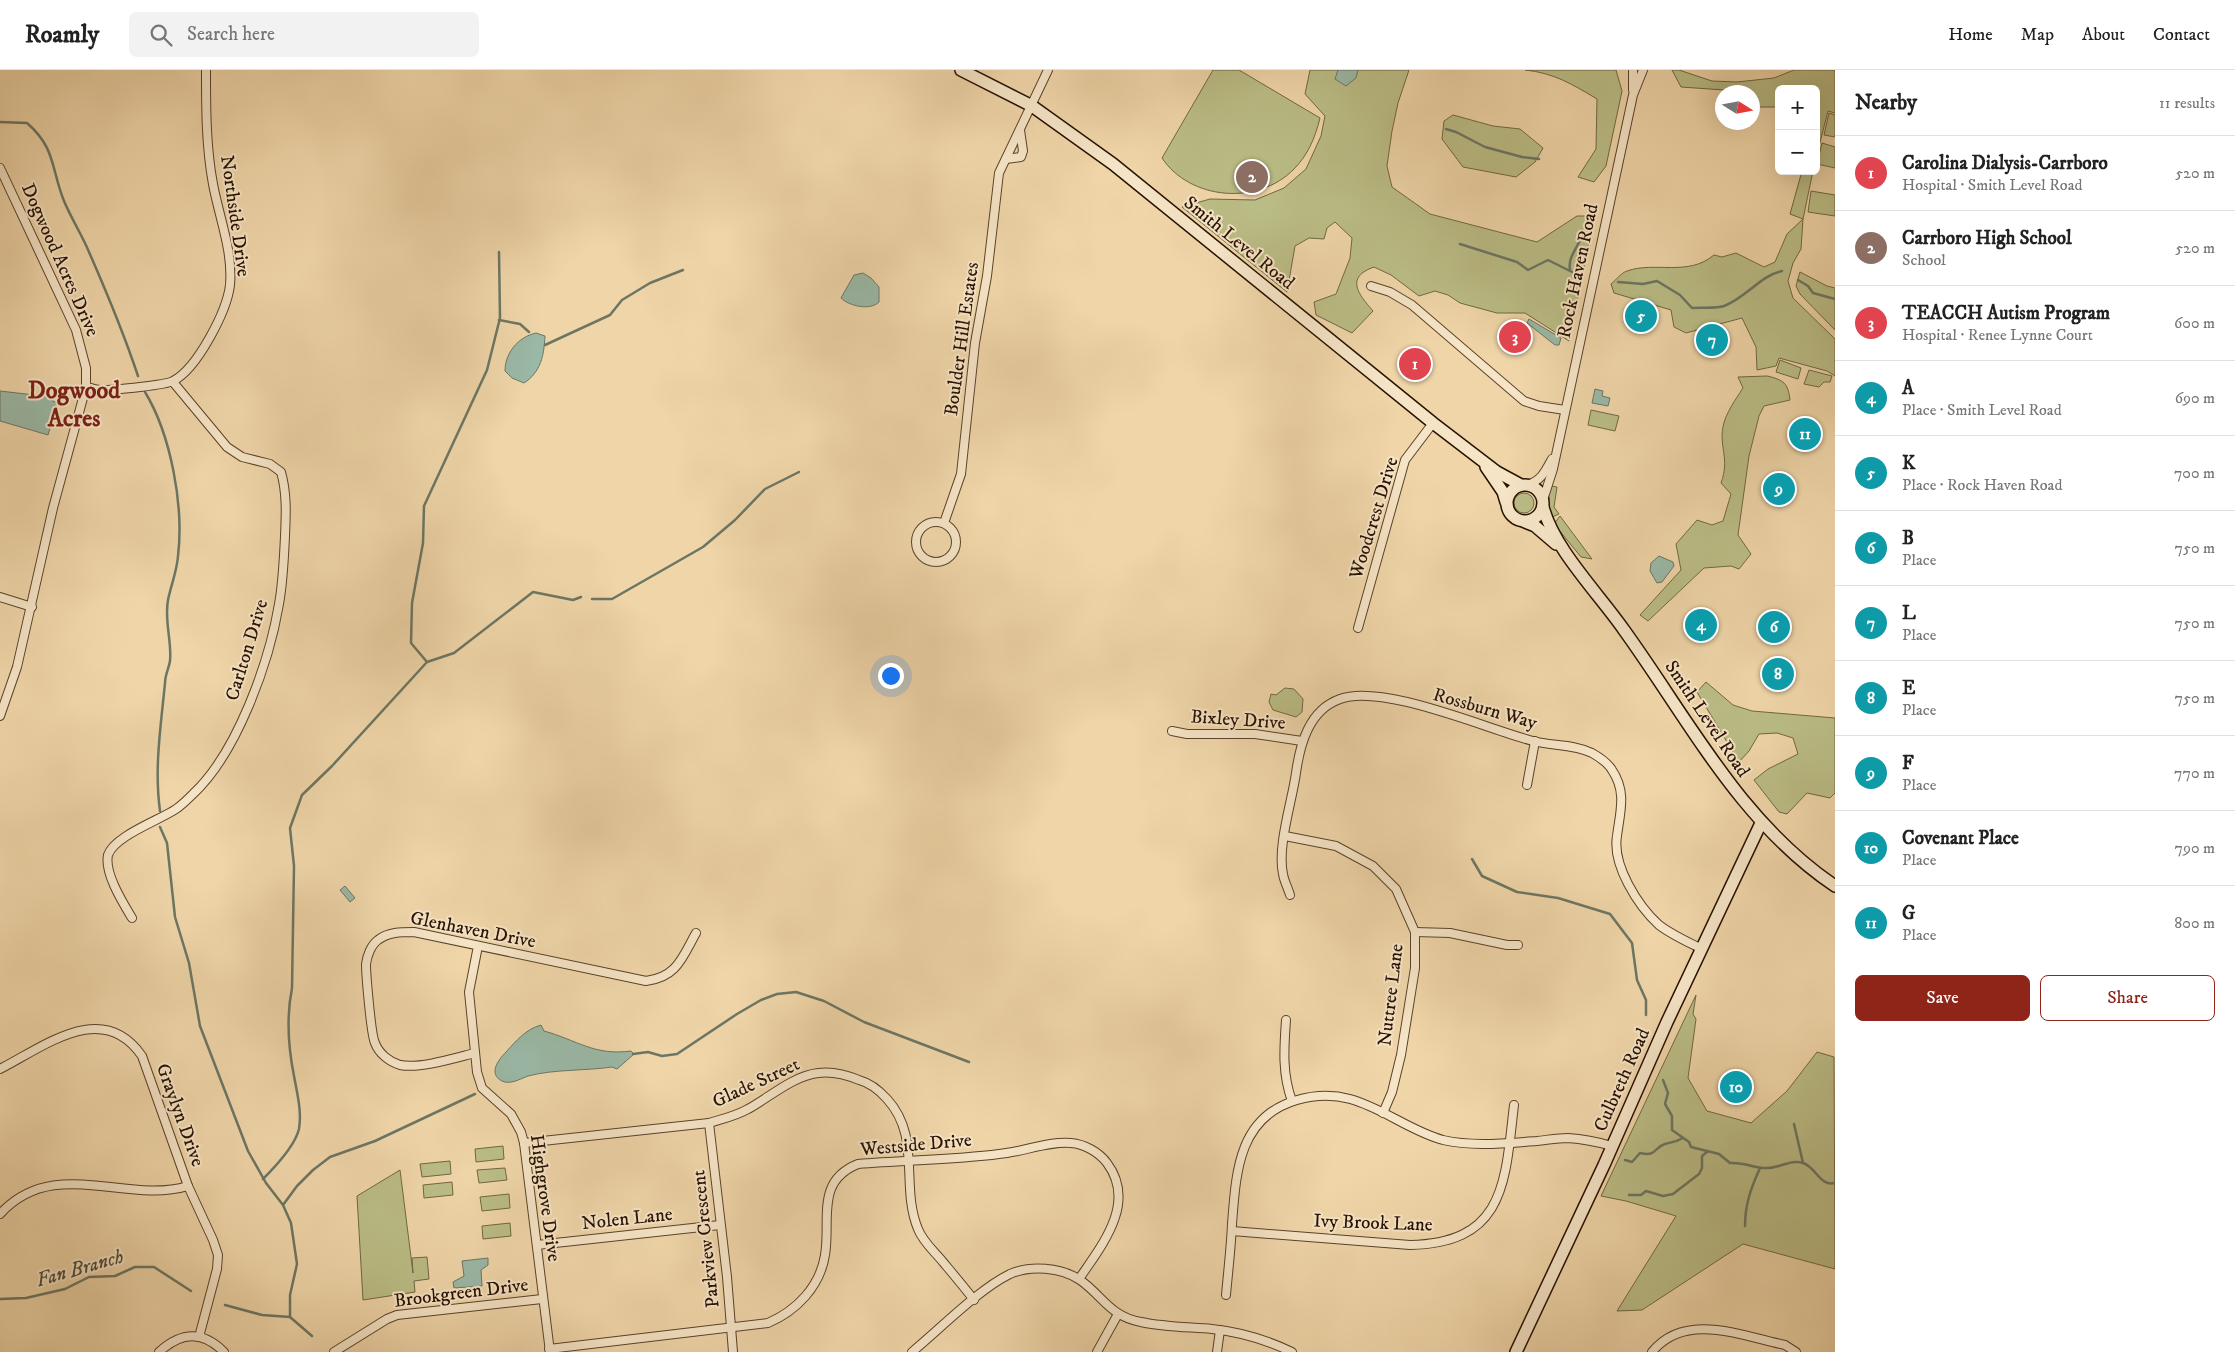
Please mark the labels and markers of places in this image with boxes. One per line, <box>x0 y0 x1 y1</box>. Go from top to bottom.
pin: 2 <box>1236 158 1268 196</box>
pin: 5 <box>1625 297 1657 335</box>
pin: 3 <box>1499 318 1531 356</box>
pin: 7 <box>1696 321 1728 359</box>
pin: 1 <box>1399 345 1431 383</box>
pin: 11 <box>1789 415 1821 453</box>
pin: 9 <box>1763 470 1795 508</box>
pin: 4 <box>1685 606 1717 644</box>
pin: 6 <box>1758 608 1790 646</box>
pin: 8 <box>1762 655 1794 693</box>
pin: 10 <box>1720 1068 1752 1106</box>

